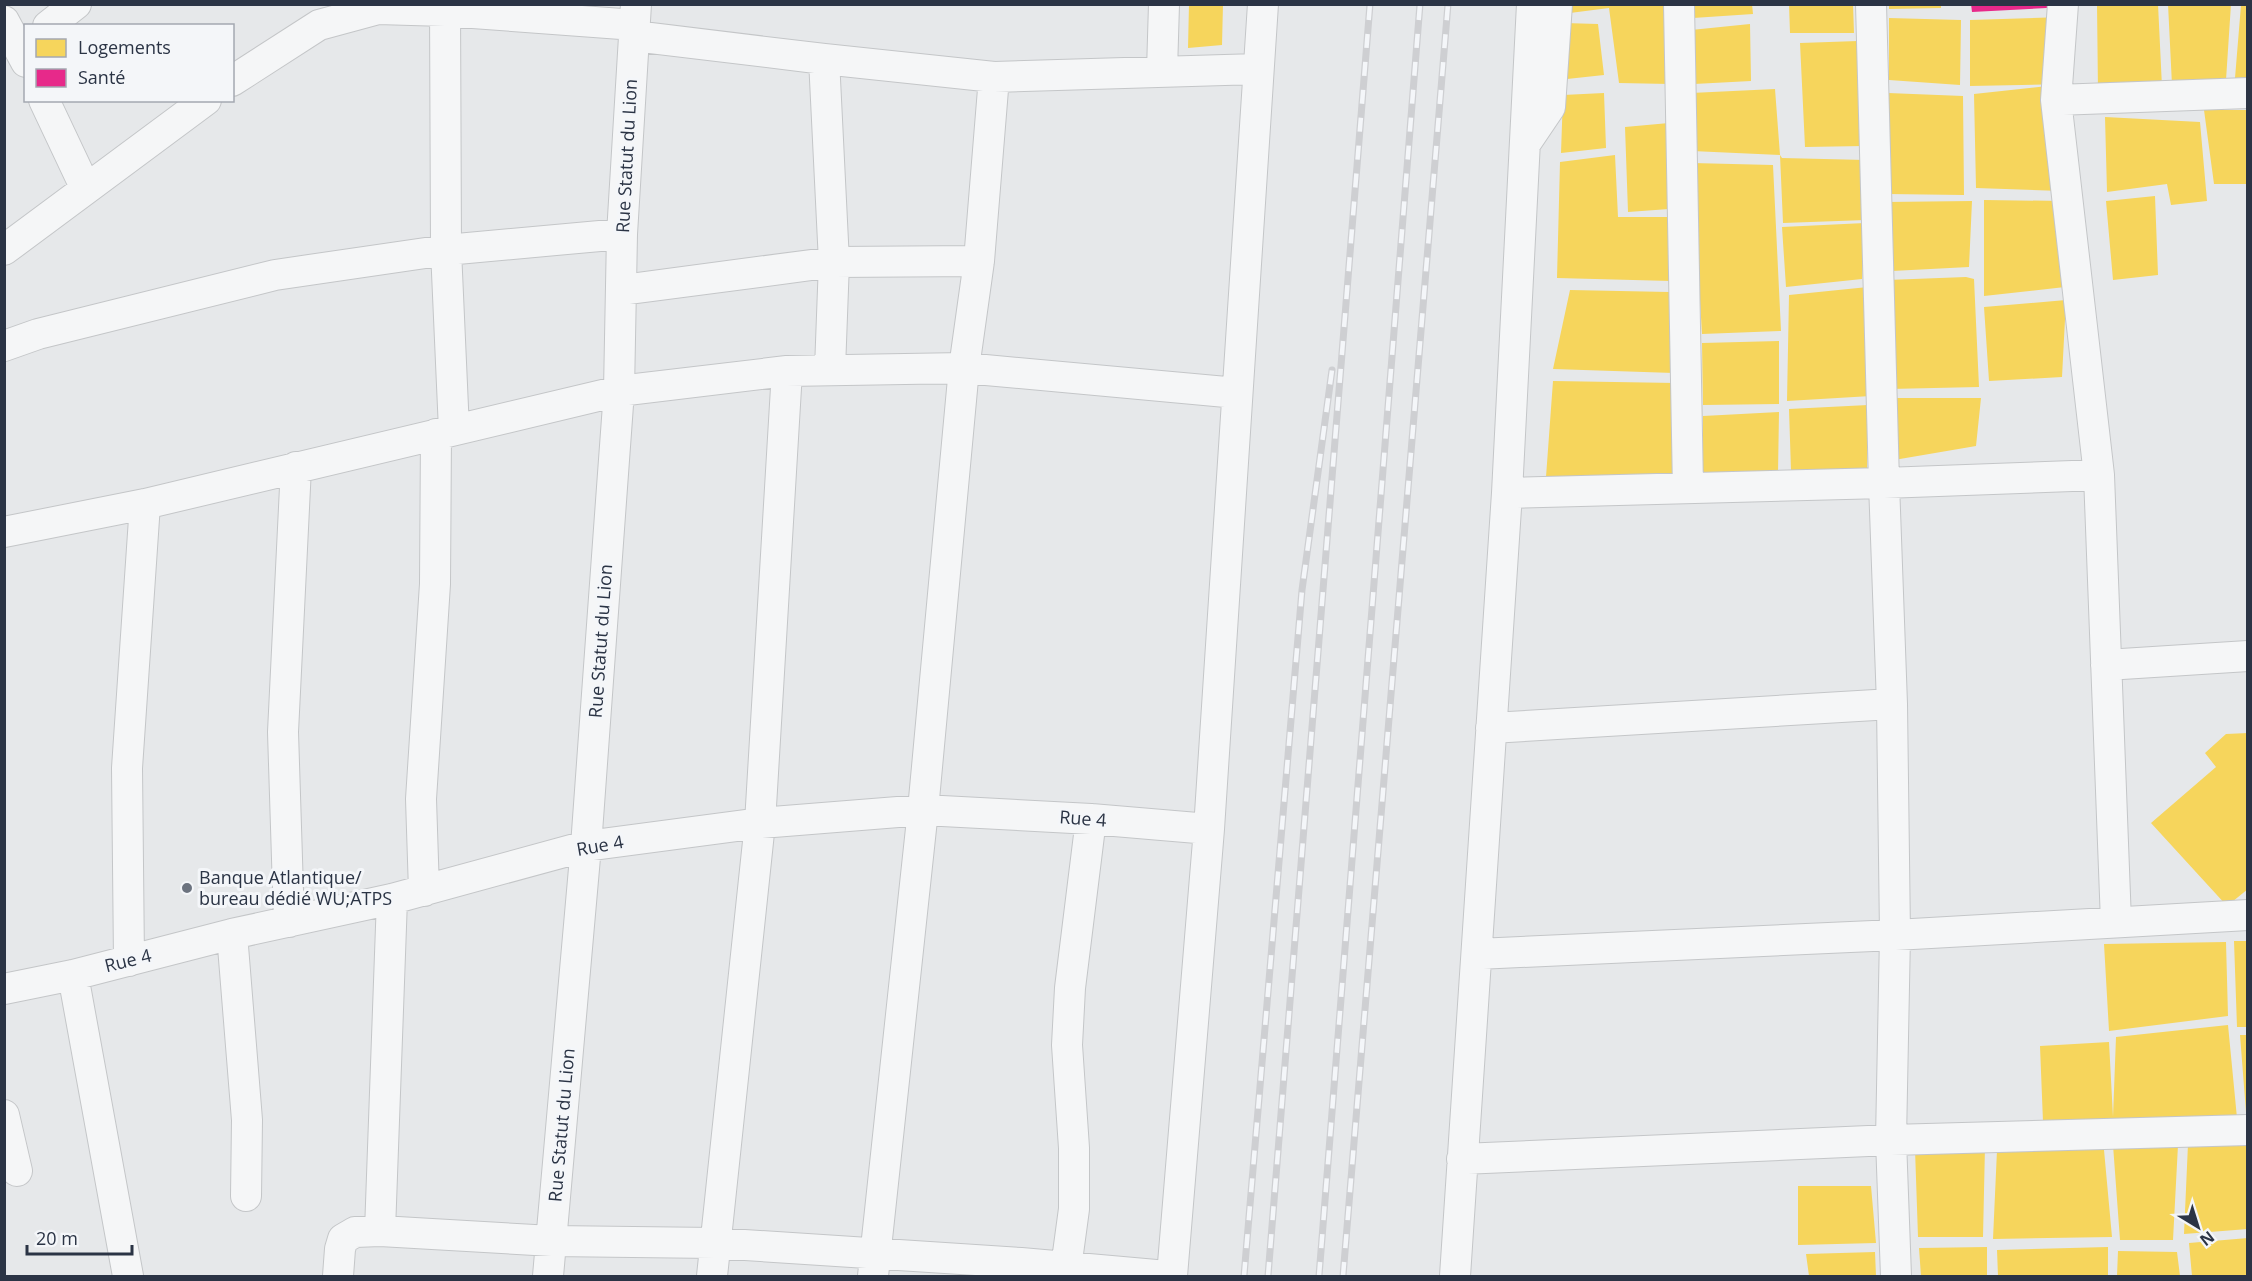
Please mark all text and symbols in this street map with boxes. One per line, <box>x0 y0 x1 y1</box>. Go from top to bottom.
legend <box>24 24 234 102</box>
text: Logements <box>78 35 171 59</box>
text: Santé <box>78 65 125 89</box>
street label: Rue Statut du Lion <box>610 78 642 234</box>
street label: Rue Statut du Lion <box>583 563 617 719</box>
street label: Rue 4 <box>1059 804 1107 832</box>
street label: Rue 4 <box>574 829 625 861</box>
place label: Banque Atlantique/ bureau dédié WU;ATPS <box>199 865 392 910</box>
marker: Banque Atlantique/ bureau dédié WU;ATPS <box>180 881 194 895</box>
street label: Rue 4 <box>102 943 154 977</box>
street label: Rue Statut du Lion <box>542 1047 580 1203</box>
north arrow <box>2168 1197 2228 1257</box>
scale bar <box>27 1218 132 1256</box>
text: 20 m <box>36 1226 78 1250</box>
text: N <box>2195 1226 2219 1251</box>

